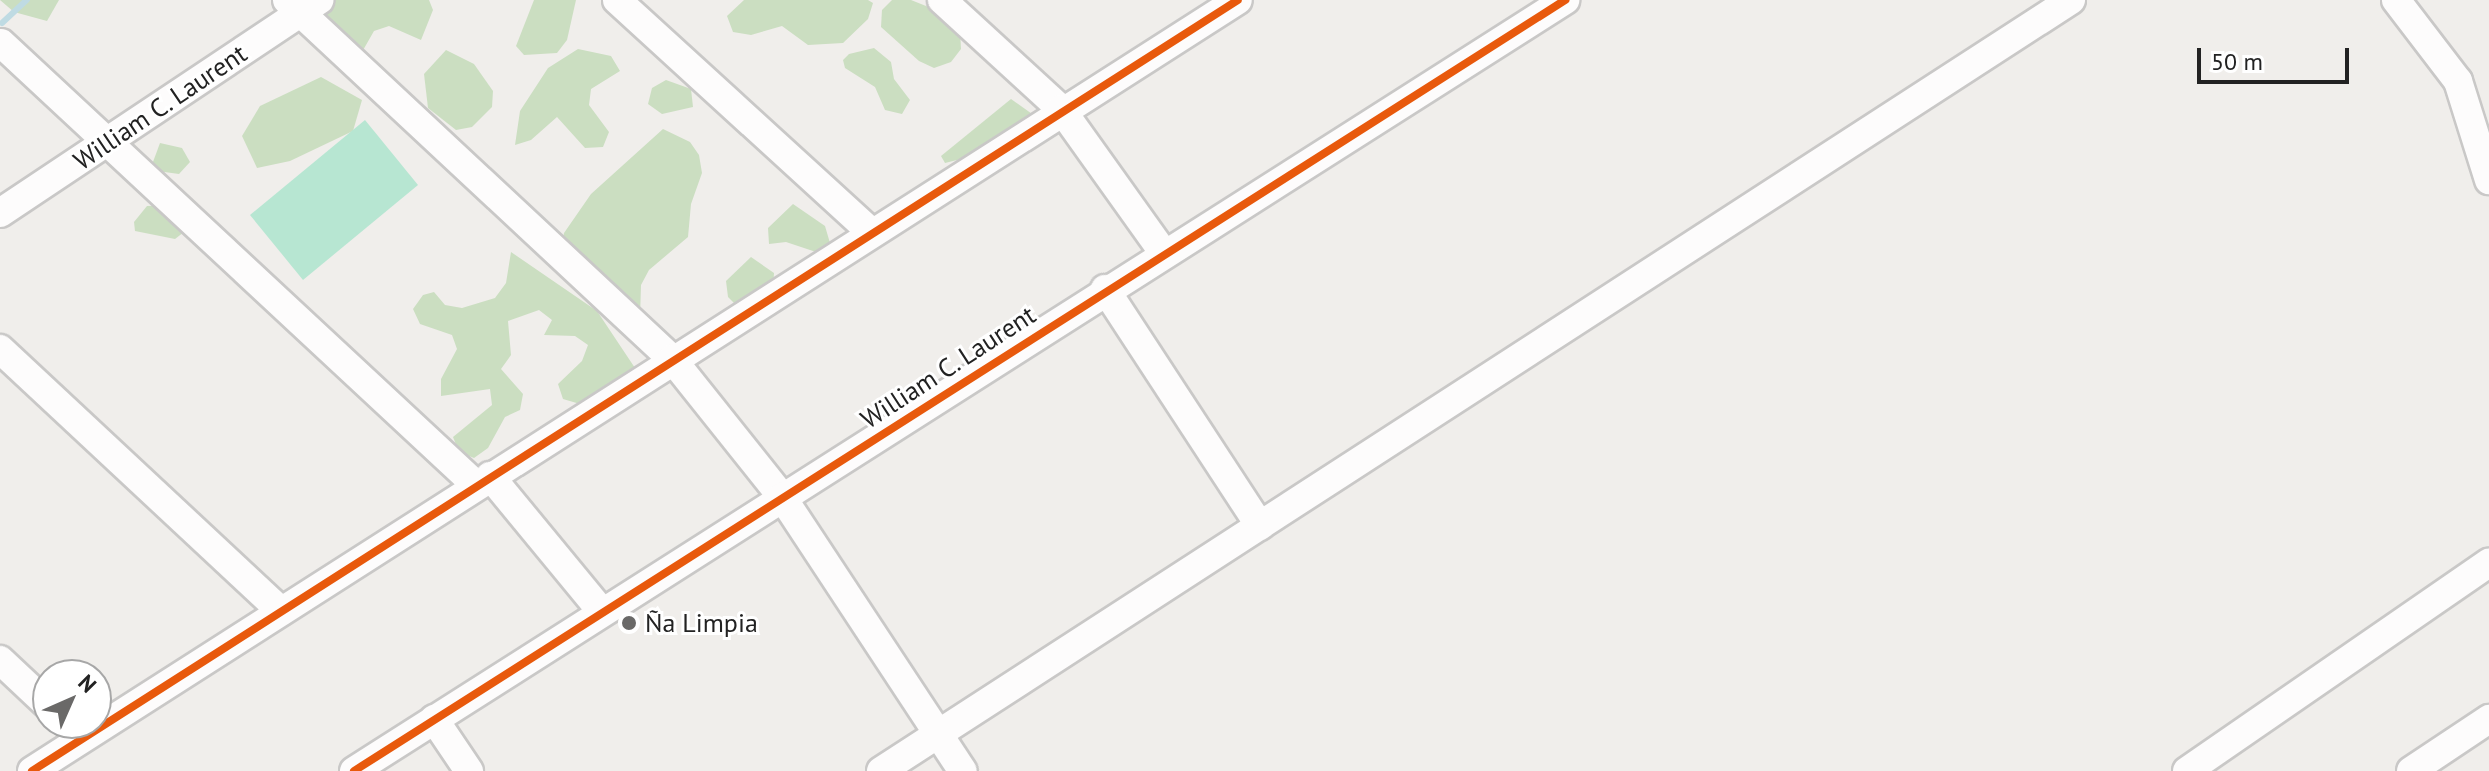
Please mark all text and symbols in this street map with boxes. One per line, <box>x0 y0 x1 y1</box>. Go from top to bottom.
scale bar <box>2201 32 2353 82</box>
street label: William C. Laurent <box>67 37 253 177</box>
text: 50 m <box>2211 46 2263 77</box>
street label: William C. Laurent <box>854 298 1042 436</box>
place label: Ña Limpia <box>645 607 758 639</box>
marker: Ña Limpia <box>620 614 638 632</box>
north arrow <box>32 659 112 739</box>
text: N <box>73 668 103 698</box>

